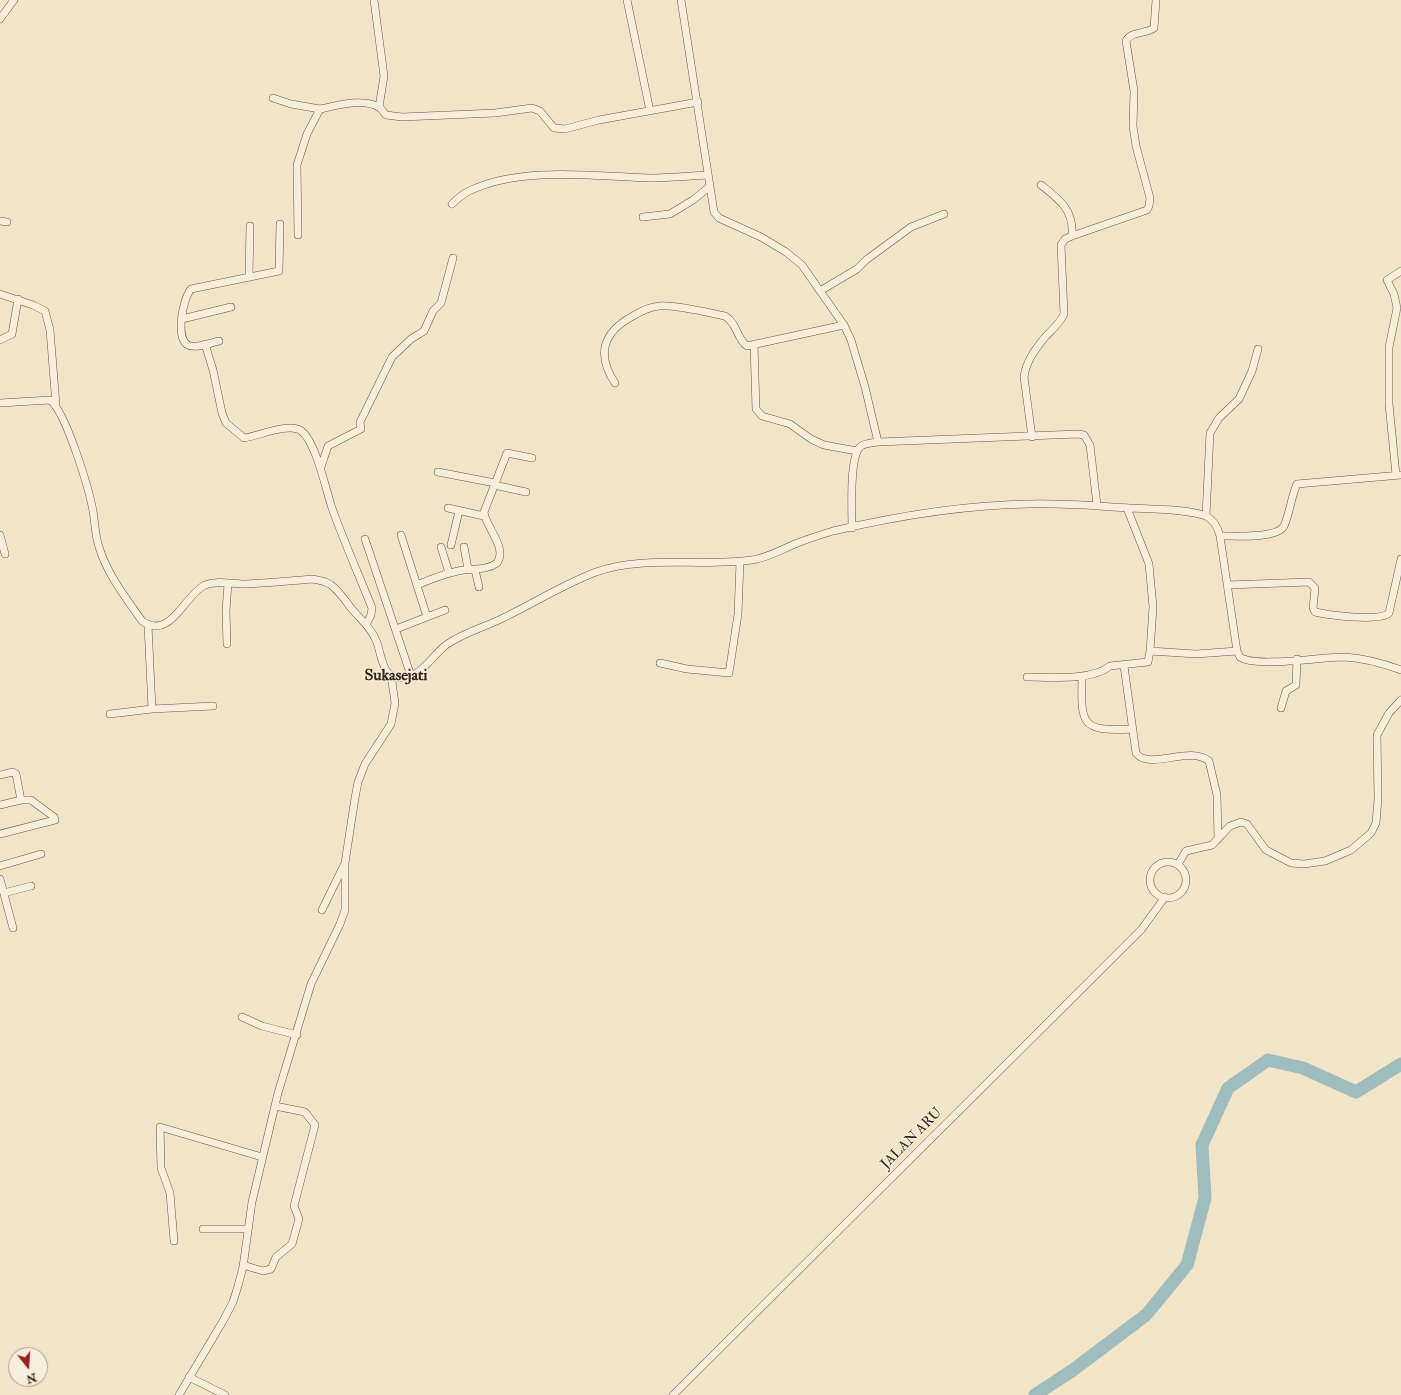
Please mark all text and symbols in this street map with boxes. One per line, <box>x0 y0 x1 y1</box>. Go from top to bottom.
district label: Sukasejati <box>364 667 428 687</box>
street label: JALAN ARU <box>878 1105 946 1173</box>
north arrow <box>8 1347 48 1387</box>
text: N <box>25 1370 38 1386</box>

